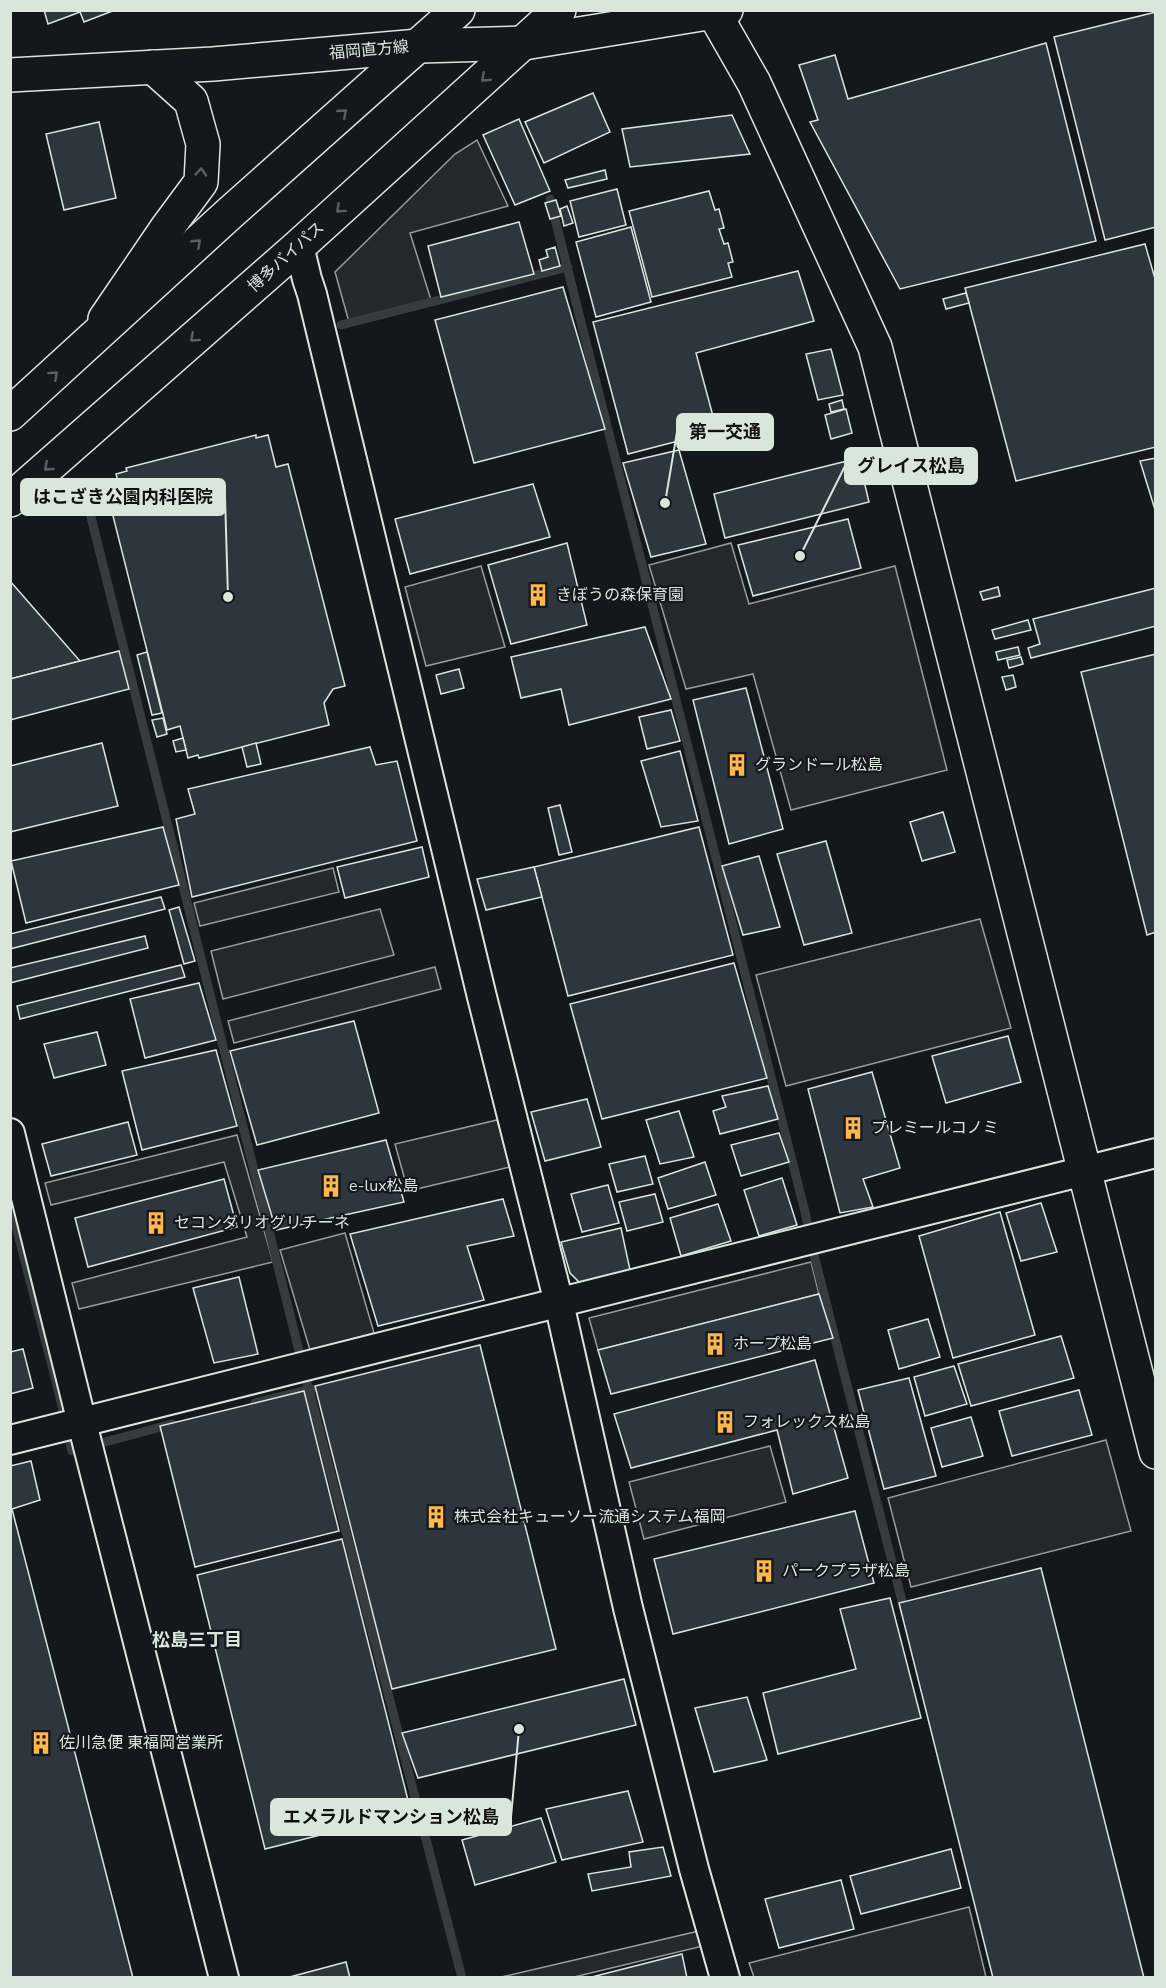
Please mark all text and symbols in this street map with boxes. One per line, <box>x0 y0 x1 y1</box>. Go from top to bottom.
street label: 福岡直方線 <box>328 36 410 64</box>
one-way arrow <box>481 71 492 82</box>
one-way arrow <box>336 109 347 120</box>
one-way arrow <box>194 168 207 177</box>
one-way arrow <box>336 202 347 213</box>
street label: 博多バイパス <box>243 217 329 297</box>
one-way arrow <box>191 239 201 250</box>
one-way arrow <box>190 331 201 342</box>
one-way arrow <box>47 371 58 382</box>
callout: 第一交通 <box>677 414 773 450</box>
text: 第一交通 <box>689 420 761 444</box>
callout: グレイス松島 <box>845 448 977 484</box>
text: グレイス松島 <box>857 454 965 478</box>
one-way arrow <box>44 460 55 471</box>
callout: はこざき公園内科医院 <box>21 479 225 515</box>
text: はこざき公園内科医院 <box>33 485 213 509</box>
building icon: きぼうの森保育園 <box>525 582 551 608</box>
place label: きぼうの森保育園 <box>556 584 684 606</box>
building icon: グランドール松島 <box>724 752 750 778</box>
place label: グランドール松島 <box>755 754 883 776</box>
building icon: プレミールコノミ <box>840 1115 866 1141</box>
place label: プレミールコノミ <box>871 1117 999 1139</box>
building icon: e-lux松島 <box>318 1173 344 1199</box>
place label: e-lux松島 <box>349 1175 419 1197</box>
building icon: セコンダリオグリチーネ <box>143 1210 169 1236</box>
place label: セコンダリオグリチーネ <box>174 1212 350 1234</box>
building icon: ホープ松島 <box>702 1331 728 1357</box>
place label: ホープ松島 <box>733 1333 812 1355</box>
building icon: フォレックス松島 <box>712 1409 738 1435</box>
place label: フォレックス松島 <box>743 1411 871 1433</box>
building icon: 株式会社キューソー流通システム福岡 <box>423 1504 449 1530</box>
place label: 株式会社キューソー流通システム福岡 <box>454 1506 726 1528</box>
building icon: パークプラザ松島 <box>751 1558 777 1584</box>
place label: パークプラザ松島 <box>782 1560 910 1582</box>
district label: 松島三丁目 <box>152 1628 242 1652</box>
building icon: 佐川急便 東福岡営業所 <box>28 1730 54 1756</box>
place label: 佐川急便 東福岡営業所 <box>59 1732 223 1754</box>
callout: エメラルドマンション松島 <box>271 1799 511 1835</box>
text: エメラルドマンション松島 <box>283 1805 499 1829</box>

